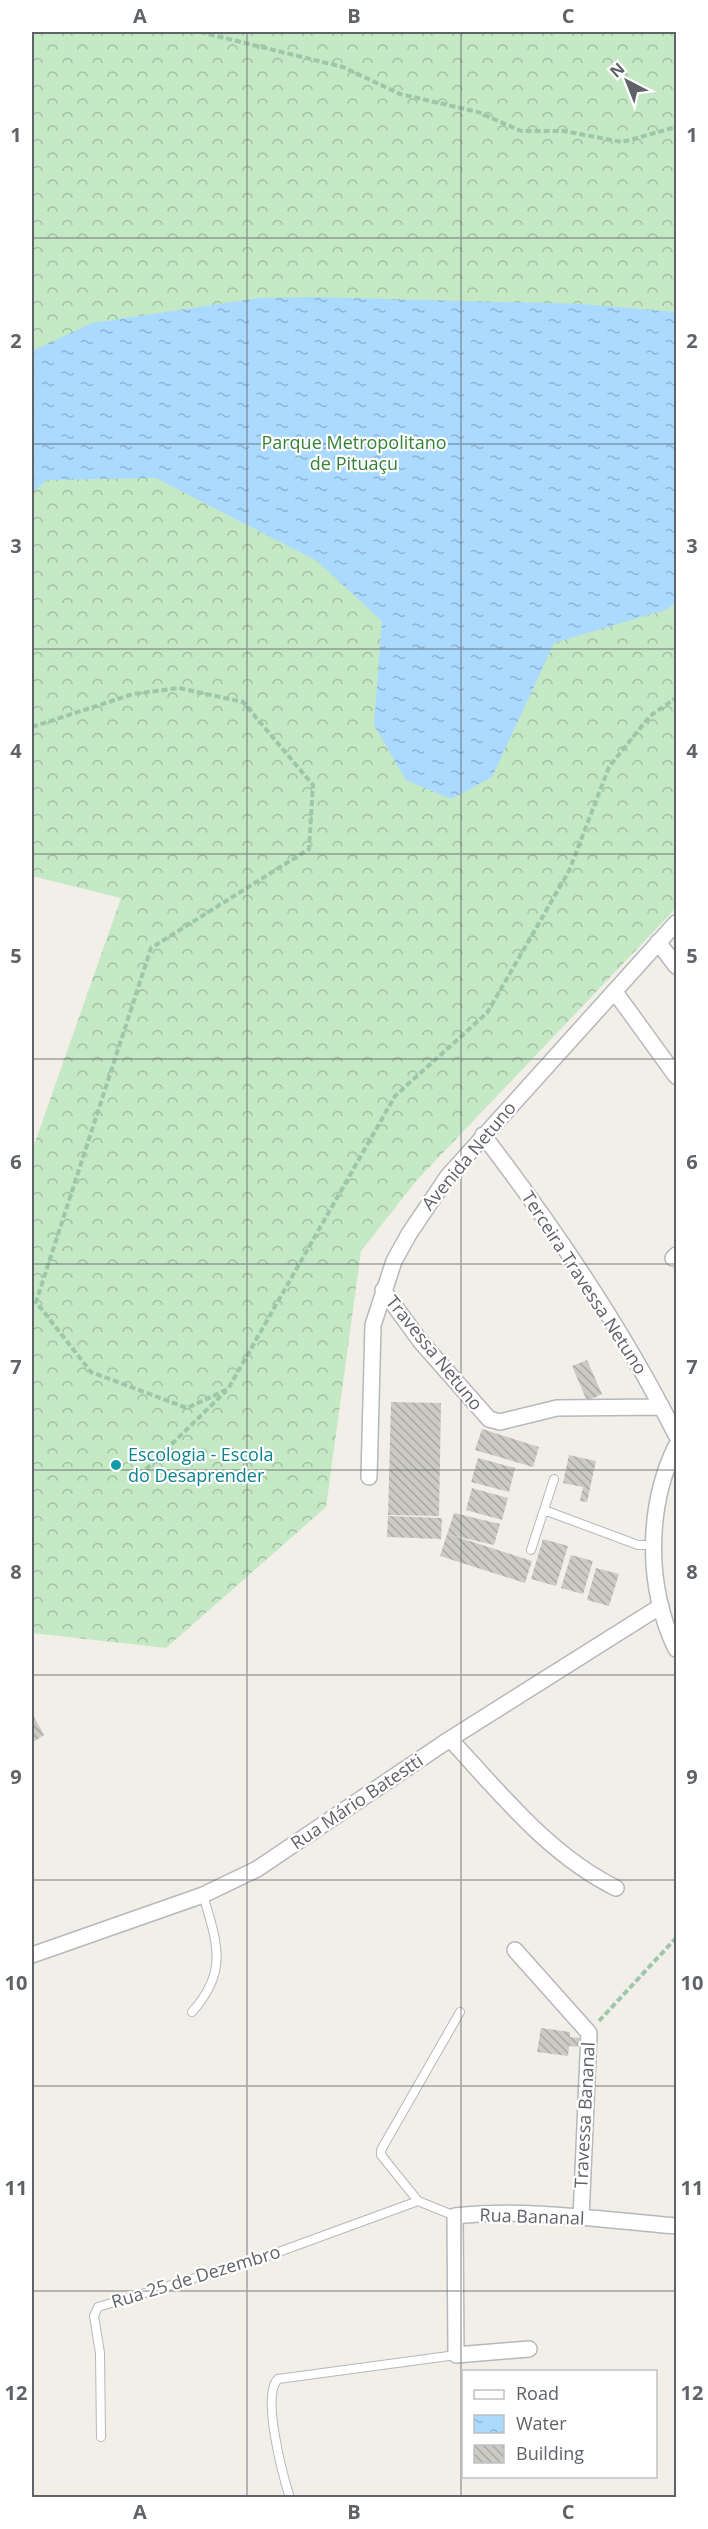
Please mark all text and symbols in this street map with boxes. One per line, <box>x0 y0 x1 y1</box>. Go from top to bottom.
text: A <box>133 2 147 29</box>
text: B <box>347 2 361 29</box>
text: C <box>562 2 575 29</box>
north arrow <box>597 51 657 111</box>
text: N <box>605 57 629 82</box>
text: 1 <box>10 121 22 148</box>
text: 1 <box>686 121 698 148</box>
text: 2 <box>10 327 22 354</box>
text: 2 <box>686 327 698 354</box>
park label: Parque Metropolitano de Pituaçu <box>261 430 447 475</box>
text: 3 <box>10 532 22 559</box>
text: 3 <box>686 532 698 559</box>
text: 4 <box>10 737 22 764</box>
text: 4 <box>686 737 698 764</box>
text: 5 <box>10 942 22 969</box>
text: 5 <box>686 942 698 969</box>
street label: Avenida Netuno <box>416 1096 521 1215</box>
text: 6 <box>10 1148 22 1175</box>
text: 6 <box>686 1148 698 1175</box>
street label: Terceira Travessa Netuno <box>517 1186 653 1379</box>
street label: Travessa Netuno <box>381 1290 489 1415</box>
text: 7 <box>10 1353 22 1380</box>
text: 7 <box>686 1353 698 1380</box>
place label: Escologia - Escola do Desaprender <box>128 1442 273 1487</box>
marker: Escologia - Escola do Desaprender <box>109 1458 123 1472</box>
text: 8 <box>10 1558 22 1585</box>
text: 8 <box>686 1558 698 1585</box>
street label: Rua Mário Batestti <box>286 1748 427 1854</box>
text: 9 <box>10 1763 22 1790</box>
text: 9 <box>686 1763 698 1790</box>
text: 10 <box>5 1969 27 1996</box>
text: 10 <box>681 1969 703 1996</box>
street label: Travessa Bananal <box>568 2041 600 2189</box>
text: 11 <box>5 2174 27 2201</box>
text: 11 <box>681 2174 703 2201</box>
street label: Rua Bananal <box>479 2202 585 2230</box>
street label: Rua 25 de Dezembro <box>108 2239 283 2313</box>
legend <box>462 2370 657 2478</box>
text: 12 <box>5 2379 27 2406</box>
text: 12 <box>681 2379 703 2406</box>
text: Road <box>516 2381 559 2405</box>
text: Water <box>516 2411 567 2435</box>
text: Building <box>516 2441 584 2465</box>
text: A <box>133 2498 147 2525</box>
text: B <box>347 2498 361 2525</box>
text: C <box>562 2498 575 2525</box>

